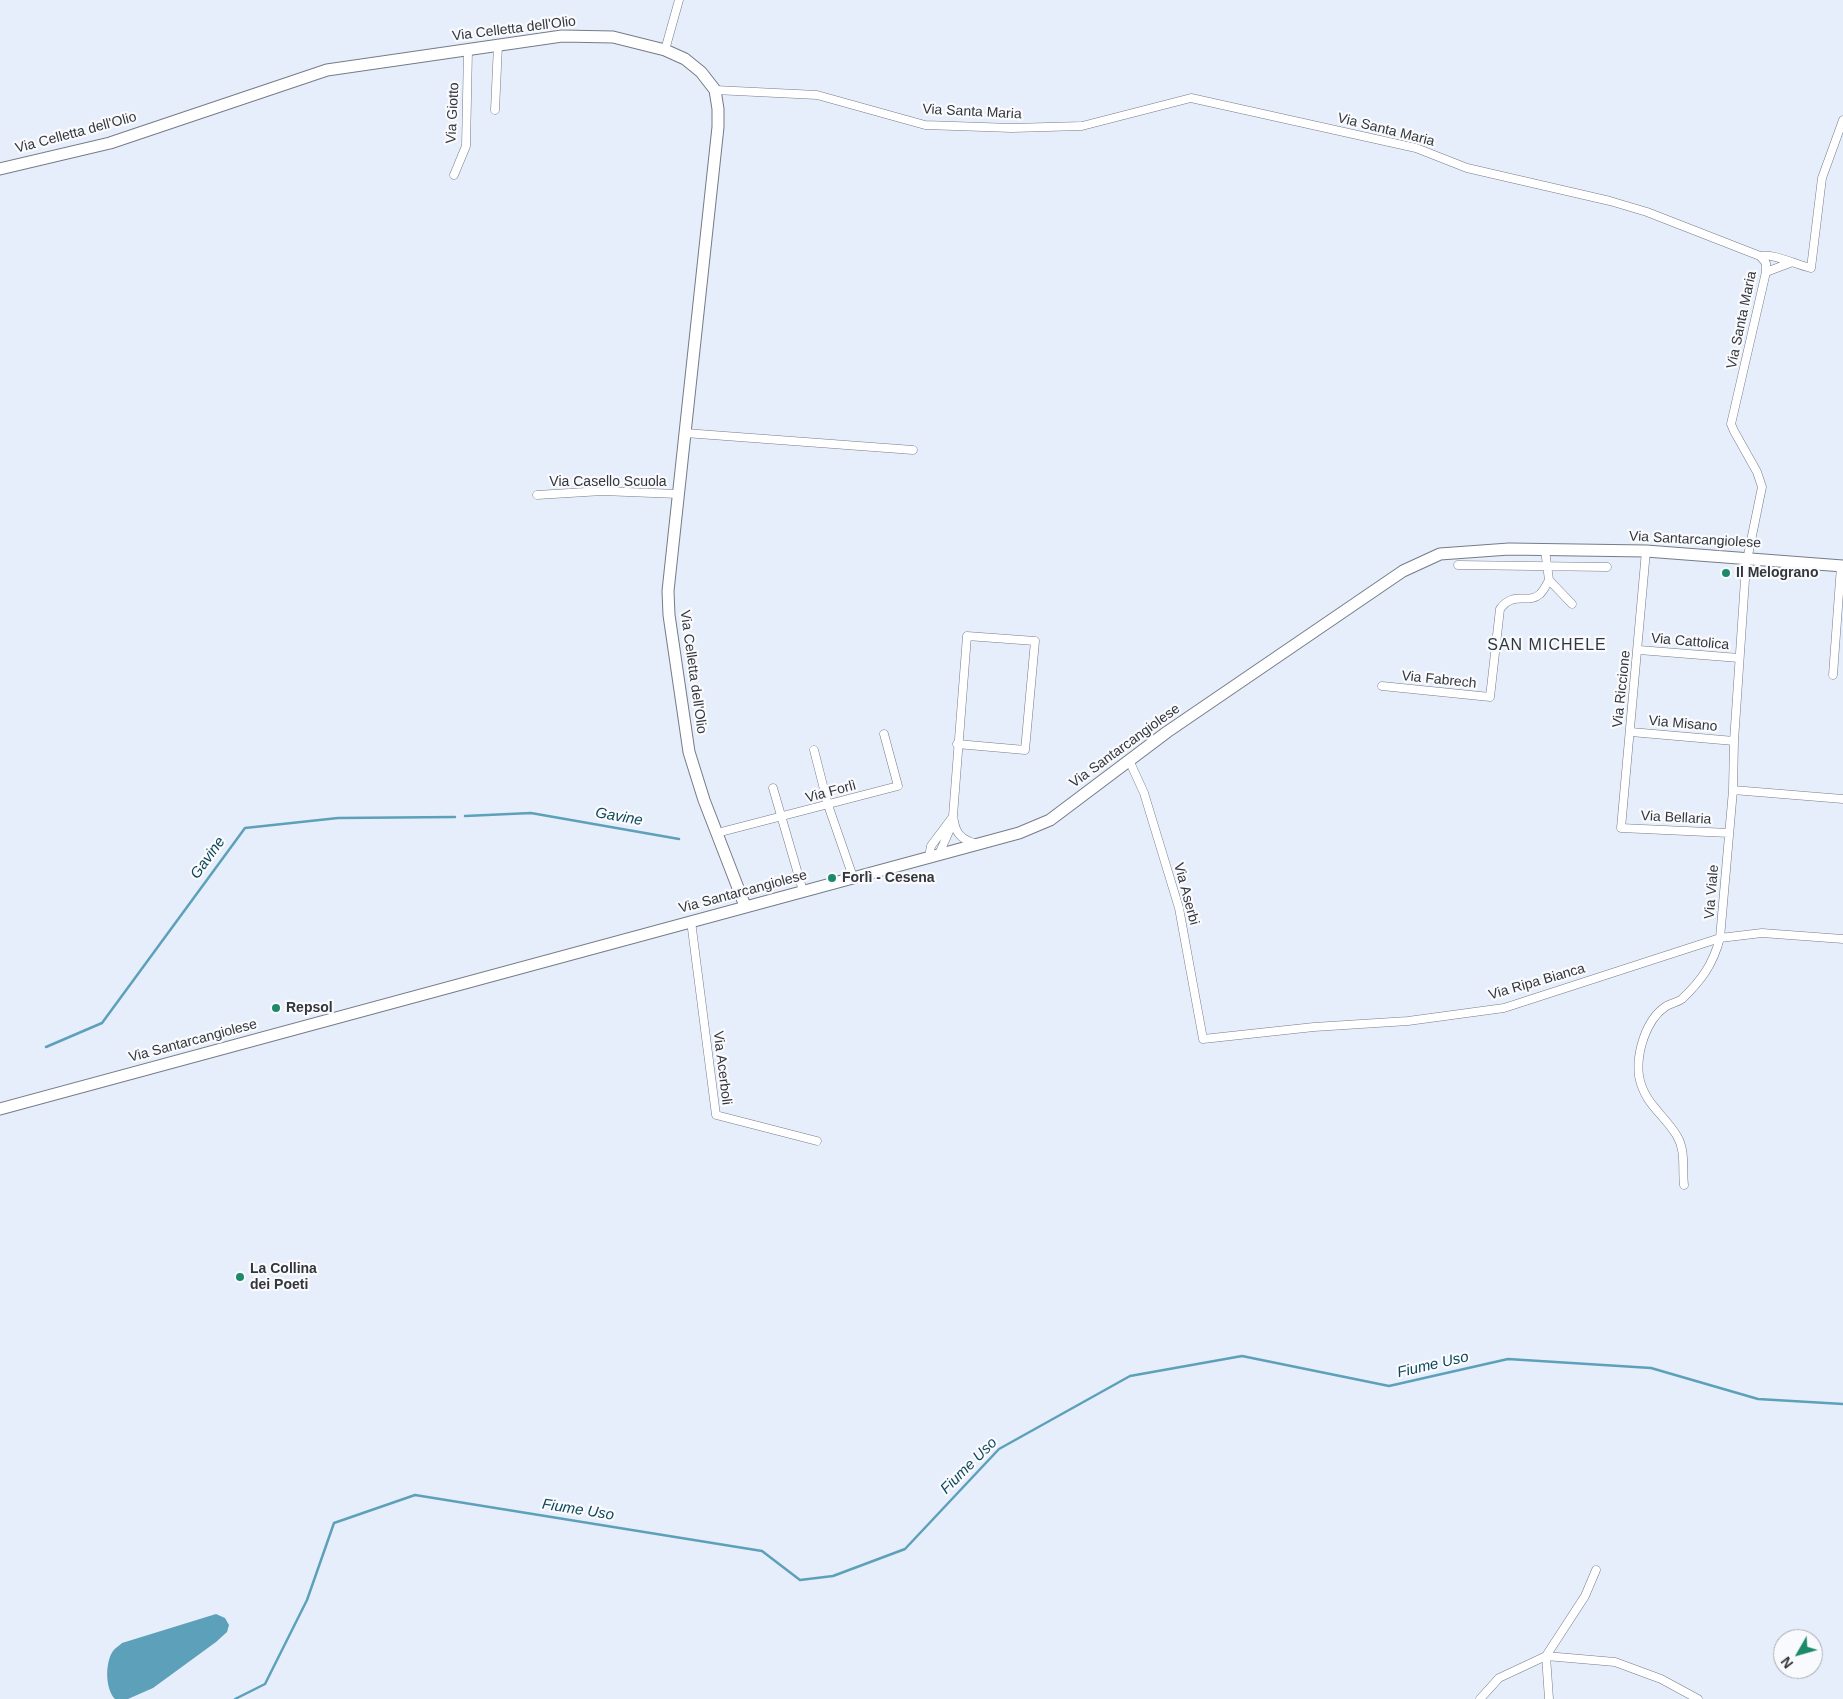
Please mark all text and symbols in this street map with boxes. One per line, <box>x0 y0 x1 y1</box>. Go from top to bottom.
street label: Via Celletta dell'Olio <box>451 13 577 45</box>
street label: Via Giotto <box>443 82 463 144</box>
street label: Via Santa Maria <box>922 101 1022 123</box>
street label: Via Celletta dell'Olio <box>14 109 138 157</box>
street label: Via Santa Maria <box>1336 110 1436 150</box>
street label: Via Santa Maria <box>1723 270 1761 370</box>
street label: Via Casello Scuola <box>549 474 667 490</box>
street label: Via Santarcangiolese <box>1629 528 1761 552</box>
place label: Il Melograno <box>1736 565 1818 581</box>
marker: Il Melograno <box>1720 567 1732 579</box>
street label: Via Celletta dell'Olio <box>676 609 710 735</box>
street label: Via Cattolica <box>1650 630 1730 654</box>
district label: SAN MICHELE <box>1486 636 1608 656</box>
street label: Via Riccione <box>1610 650 1634 728</box>
street label: Via Fabrech <box>1401 668 1477 692</box>
street label: Via Santarcangiolese <box>1067 700 1183 792</box>
street label: Via Misano <box>1648 713 1718 735</box>
street label: Via Forlì <box>804 777 858 807</box>
water label: Gavine <box>594 804 644 830</box>
street label: Via Bellaria <box>1640 808 1712 828</box>
water label: Gavine <box>187 833 229 883</box>
street label: Via Aserbi <box>1170 861 1202 927</box>
street label: Via Viale <box>1701 864 1723 920</box>
street label: Via Santarcangiolese <box>677 867 809 917</box>
place label: Forlì - Cesena <box>842 870 935 886</box>
marker: Forlì - Cesena <box>826 872 838 884</box>
street label: Via Ripa Bianca <box>1487 960 1587 1004</box>
place label: Repsol <box>286 1000 333 1016</box>
marker: Repsol <box>270 1002 282 1014</box>
street label: Via Santarcangiolese <box>127 1016 259 1066</box>
street label: Via Acerboli <box>709 1030 735 1106</box>
place label: La Collina dei Poeti <box>250 1261 317 1294</box>
marker: La Collina dei Poeti <box>234 1271 246 1283</box>
water label: Fiume Uso <box>1396 1348 1470 1382</box>
water label: Fiume Uso <box>937 1434 1001 1498</box>
water label: Fiume Uso <box>541 1495 615 1525</box>
north arrow <box>1773 1629 1823 1679</box>
text: N <box>1778 1654 1796 1672</box>

